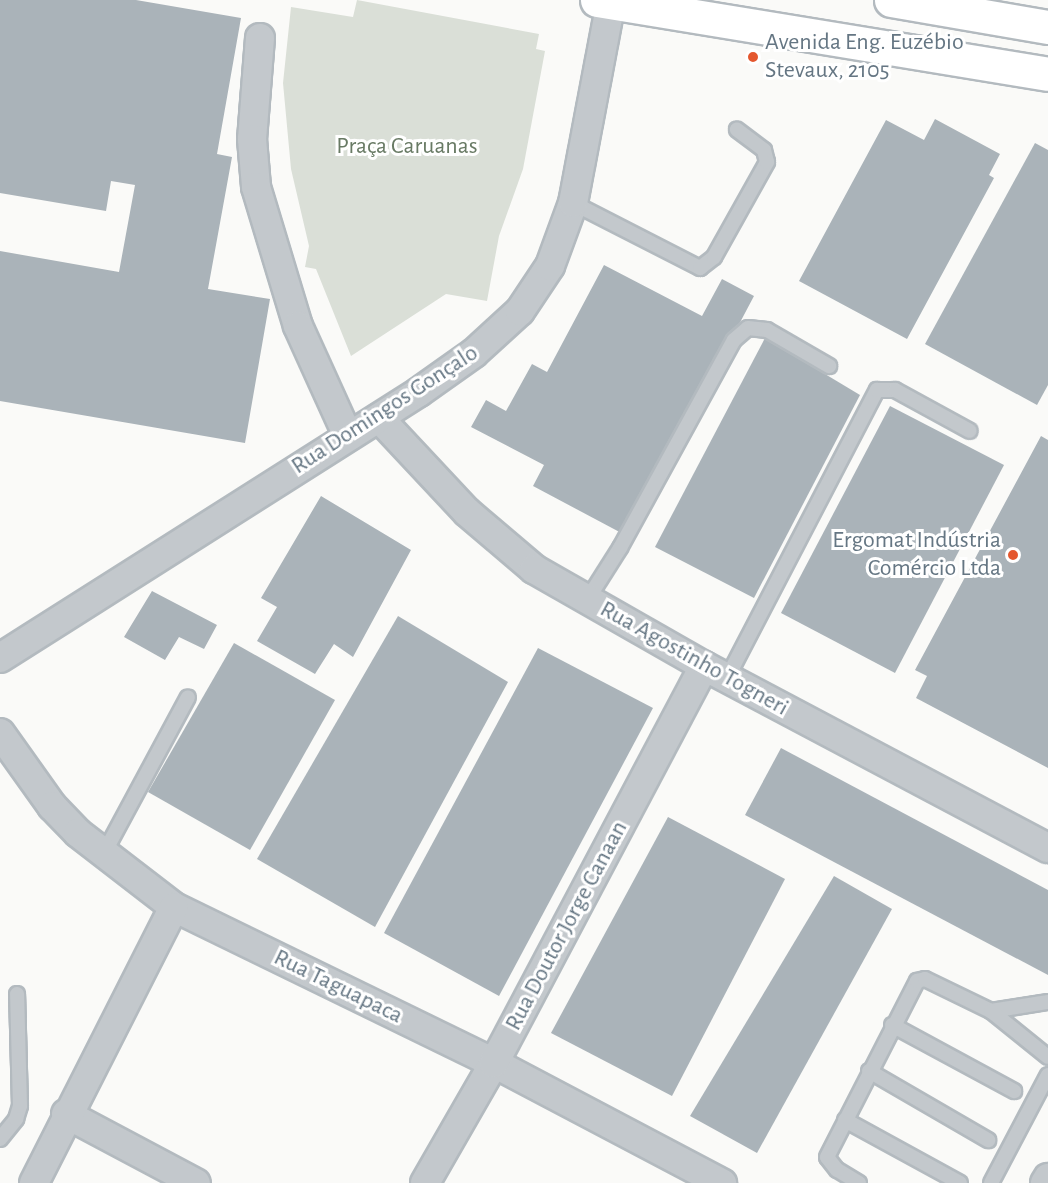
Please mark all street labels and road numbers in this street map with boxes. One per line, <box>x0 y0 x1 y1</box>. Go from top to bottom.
street label: Rua Domingos Gonçalo <box>286 339 484 481</box>
street label: Rua Agostinho Togneri <box>595 595 793 723</box>
street label: Rua Doutor Jorge Canaan <box>500 816 634 1036</box>
street label: Rua Taguapaca <box>269 943 407 1031</box>

